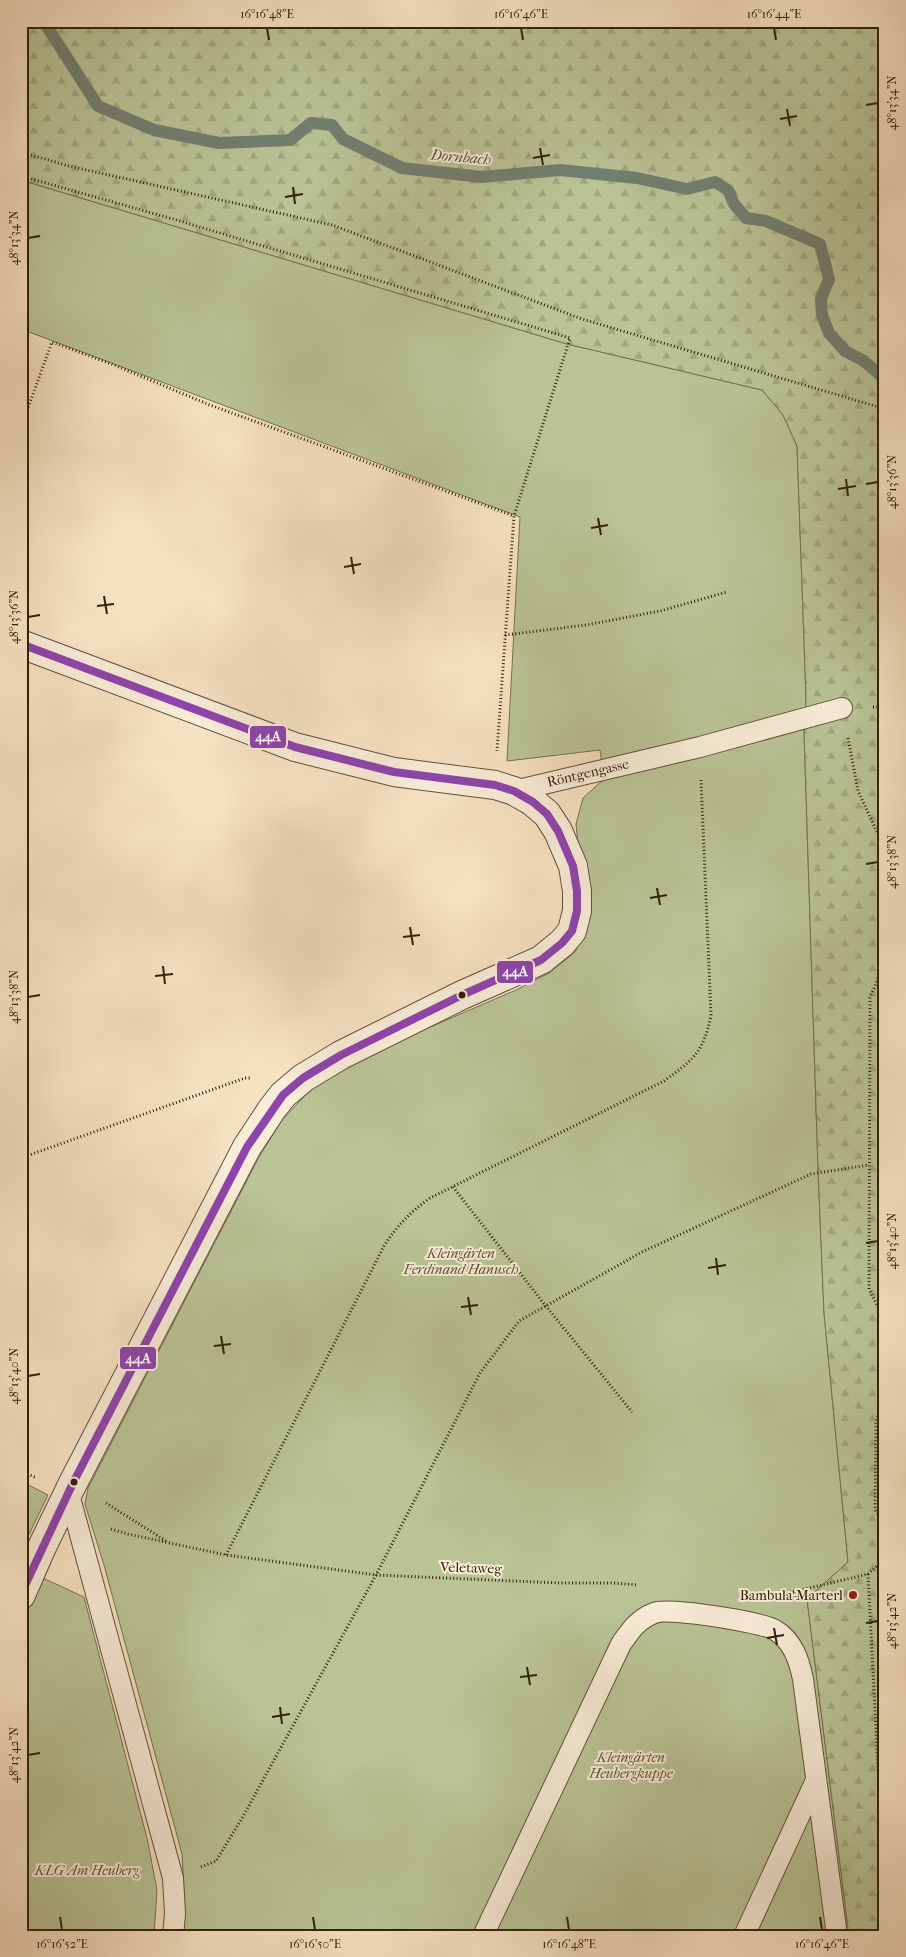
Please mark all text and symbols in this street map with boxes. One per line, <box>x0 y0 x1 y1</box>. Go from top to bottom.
text: 16°16'48"E <box>240 7 294 21</box>
text: 16°16'46"E <box>494 7 548 21</box>
text: 16°16'44"E <box>747 7 801 21</box>
text: 48°13'34"N <box>885 75 899 131</box>
water label: Dornbach <box>429 145 492 169</box>
text: 48°13'34"N <box>7 210 21 266</box>
text: 48°13'36"N <box>885 455 899 509</box>
text: 48°13'36"N <box>7 590 21 644</box>
line badge: 44A <box>249 725 287 749</box>
text: 44A <box>254 728 282 745</box>
street label: Röntgengasse <box>545 755 631 791</box>
text: 48°13'38"N <box>885 835 899 889</box>
line badge: 44A <box>496 960 534 984</box>
text: 44A <box>501 963 529 980</box>
text: 48°13'38"N <box>7 970 21 1024</box>
unlabelled marker <box>457 990 467 1000</box>
text: 48°13'40"N <box>885 1213 899 1269</box>
park label: Kleingärten Ferdinand Hanusch <box>403 1245 518 1278</box>
line badge: 44A <box>119 1346 157 1370</box>
text: 48°13'40"N <box>7 1348 21 1404</box>
text: 44A <box>124 1350 152 1367</box>
unlabelled marker <box>69 1477 79 1487</box>
street label: Veletaweg <box>439 1558 503 1578</box>
place label: Bambula-Marterl <box>740 1587 843 1604</box>
marker: Bambula-Marterl <box>847 1589 859 1601</box>
text: 48°13'42"N <box>885 1593 899 1649</box>
text: 48°13'42"N <box>7 1727 21 1783</box>
park label: Kleingärten Heubergkuppe <box>588 1749 673 1782</box>
park label: KLG Am Heuberg <box>34 1862 140 1879</box>
text: 16°16'52"E <box>36 1937 88 1951</box>
text: 16°16'50"E <box>289 1937 341 1951</box>
text: 16°16'48"E <box>542 1937 596 1951</box>
text: 16°16'46"E <box>795 1937 849 1951</box>

